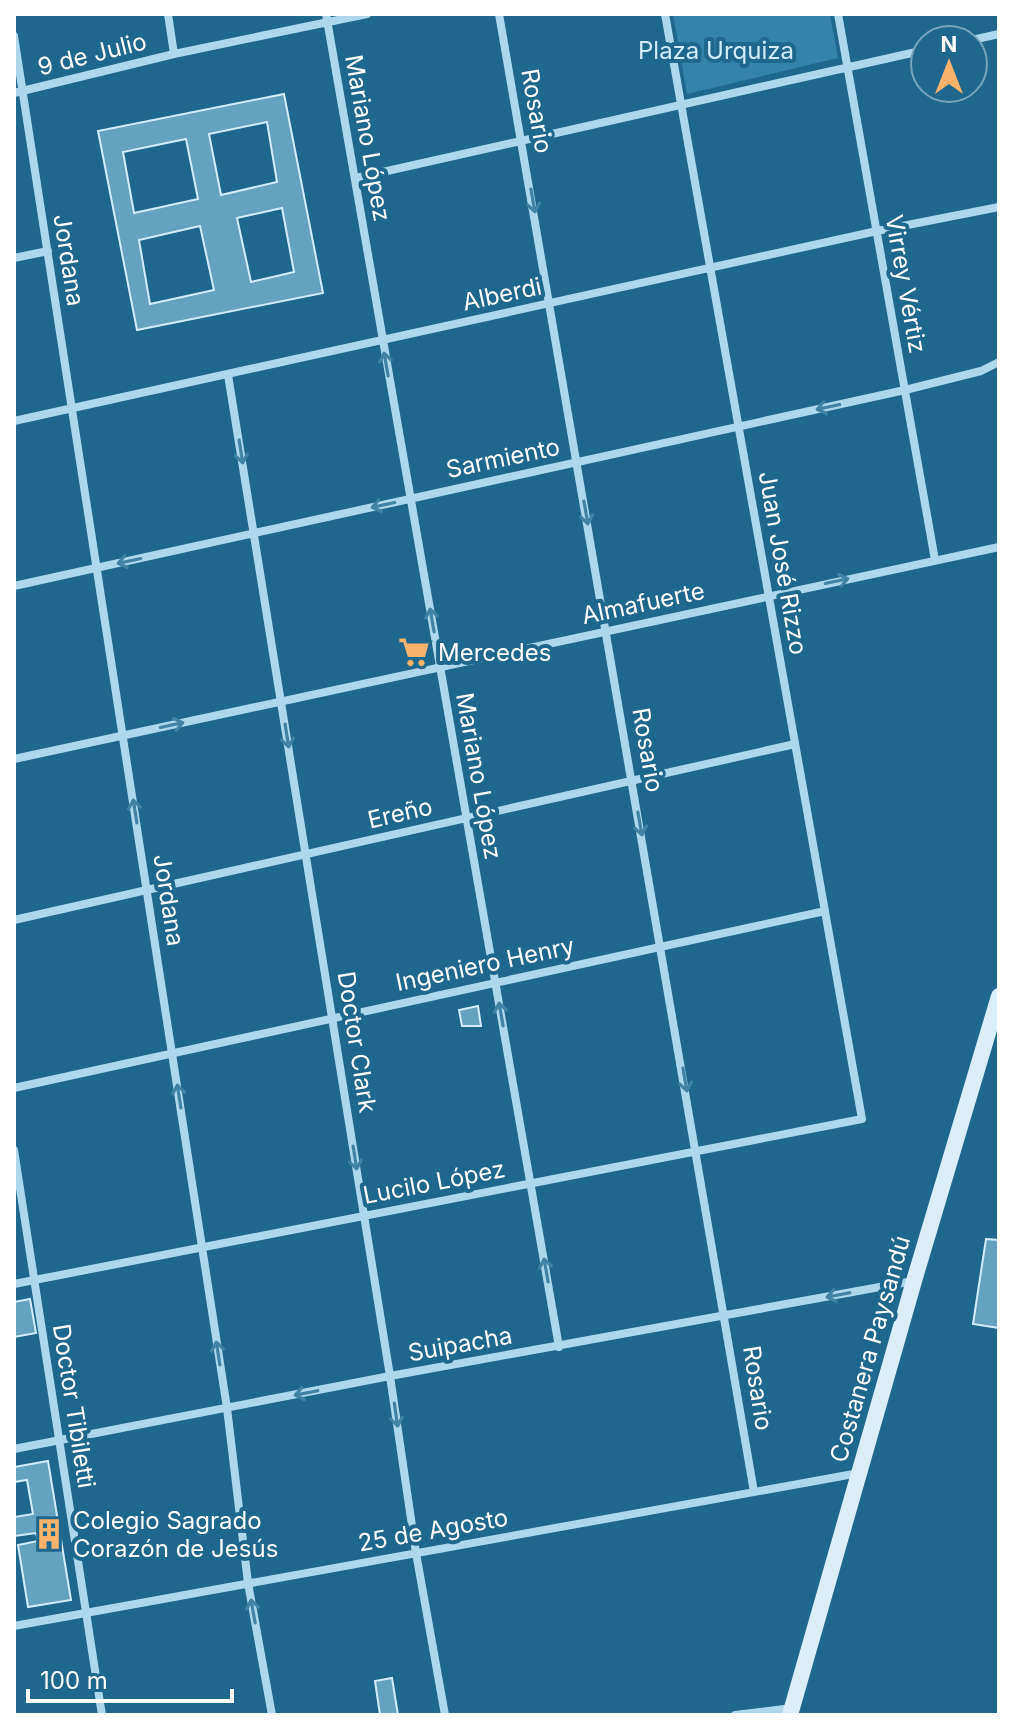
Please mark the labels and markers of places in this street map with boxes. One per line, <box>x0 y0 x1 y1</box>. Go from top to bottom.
supermarket icon: Mercedes <box>397 635 431 669</box>
place label: Mercedes <box>438 638 551 667</box>
place label: Colegio Sagrado Corazón de Jesús <box>73 1506 278 1563</box>
building icon: Colegio Sagrado Corazón de Jesús <box>32 1517 66 1551</box>

